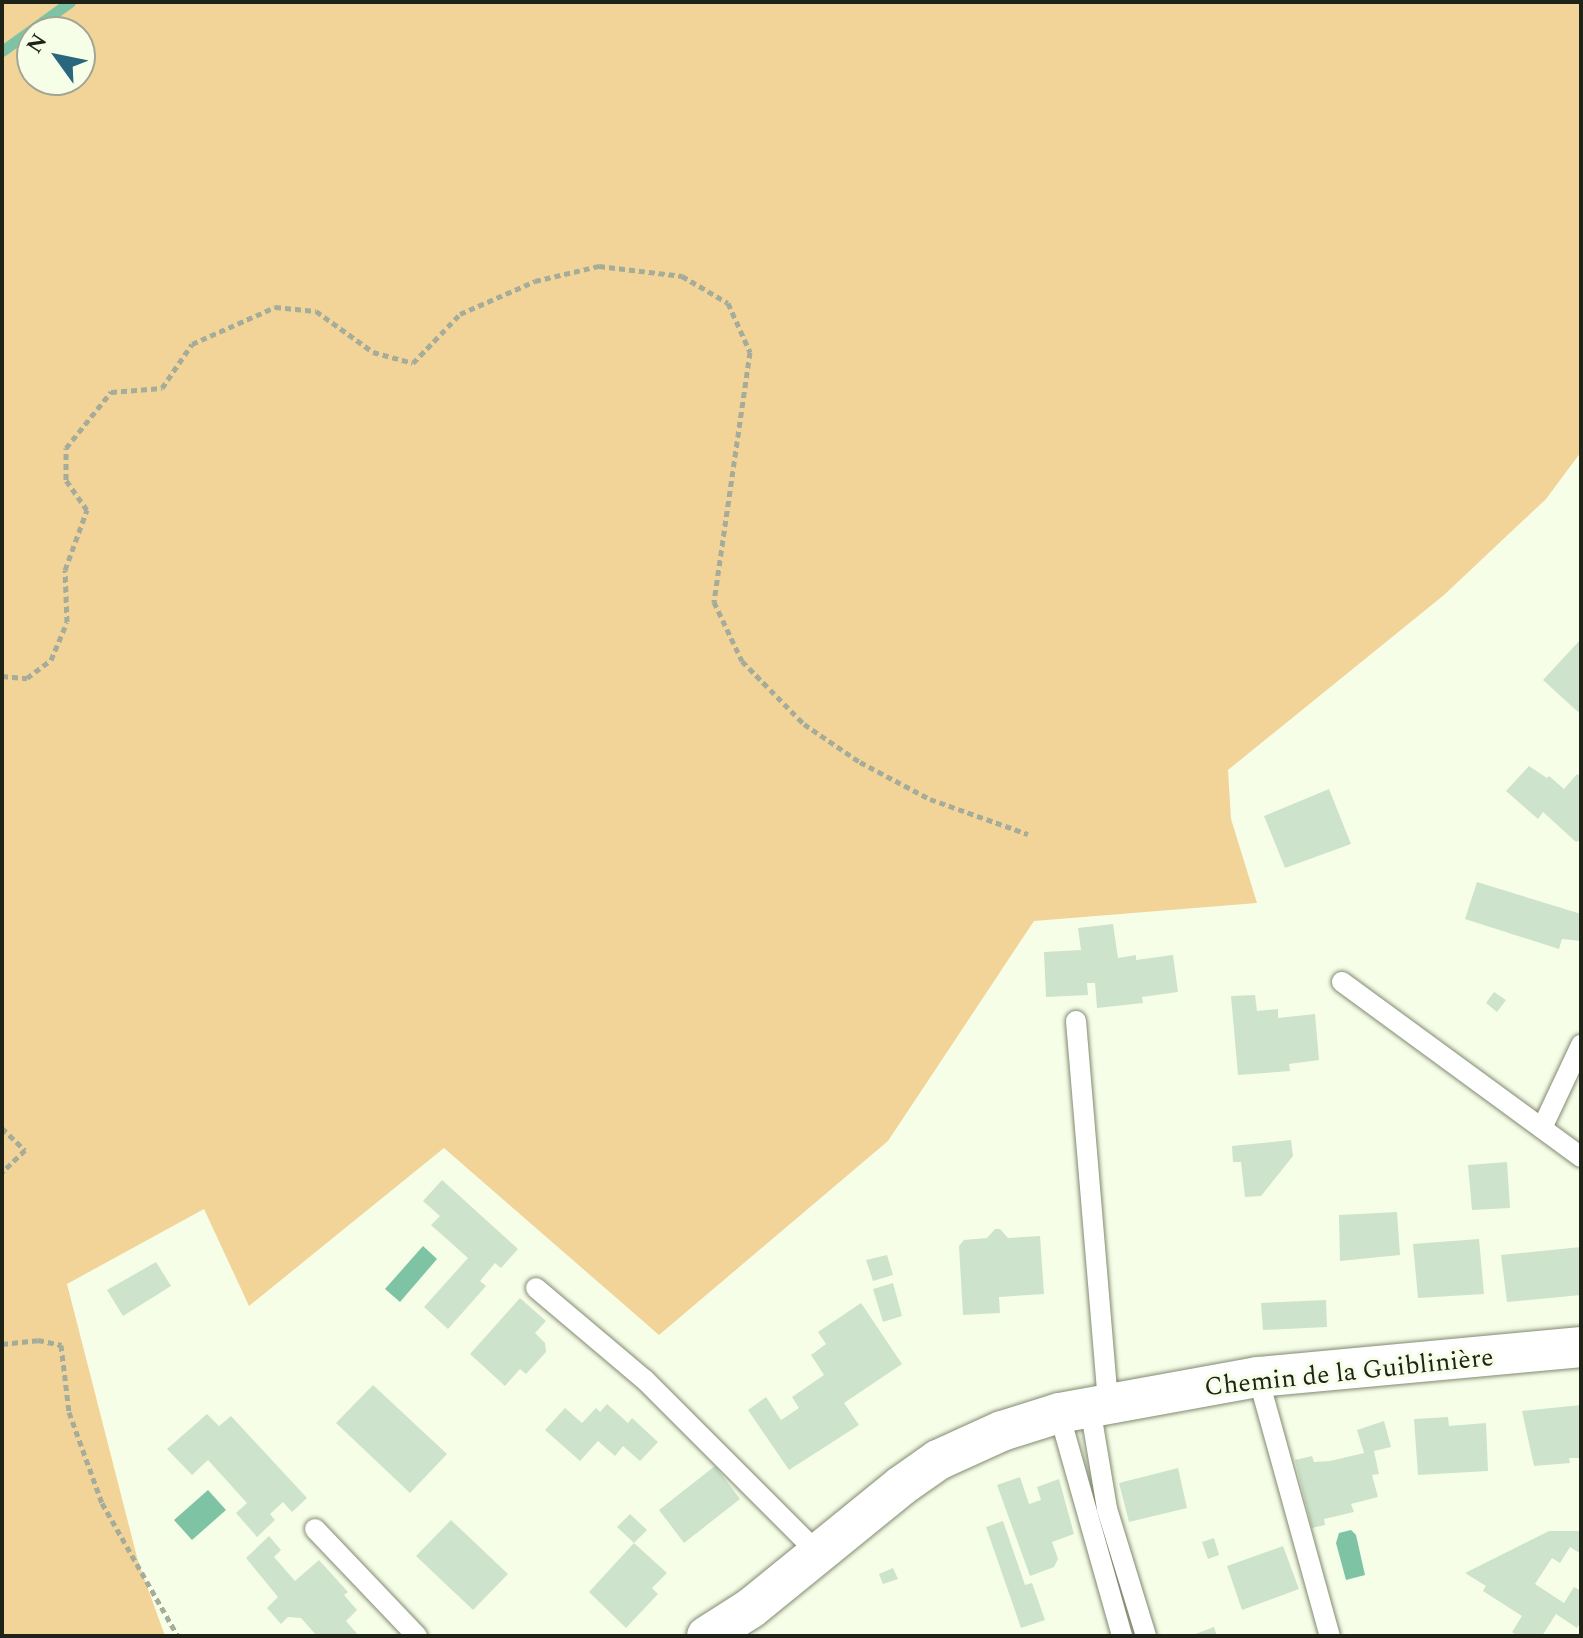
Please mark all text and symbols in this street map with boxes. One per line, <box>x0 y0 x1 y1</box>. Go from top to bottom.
north arrow <box>16 16 96 96</box>
text: N <box>18 27 56 60</box>
street label: Chemin de la Guiblinière <box>1203 1342 1495 1404</box>

